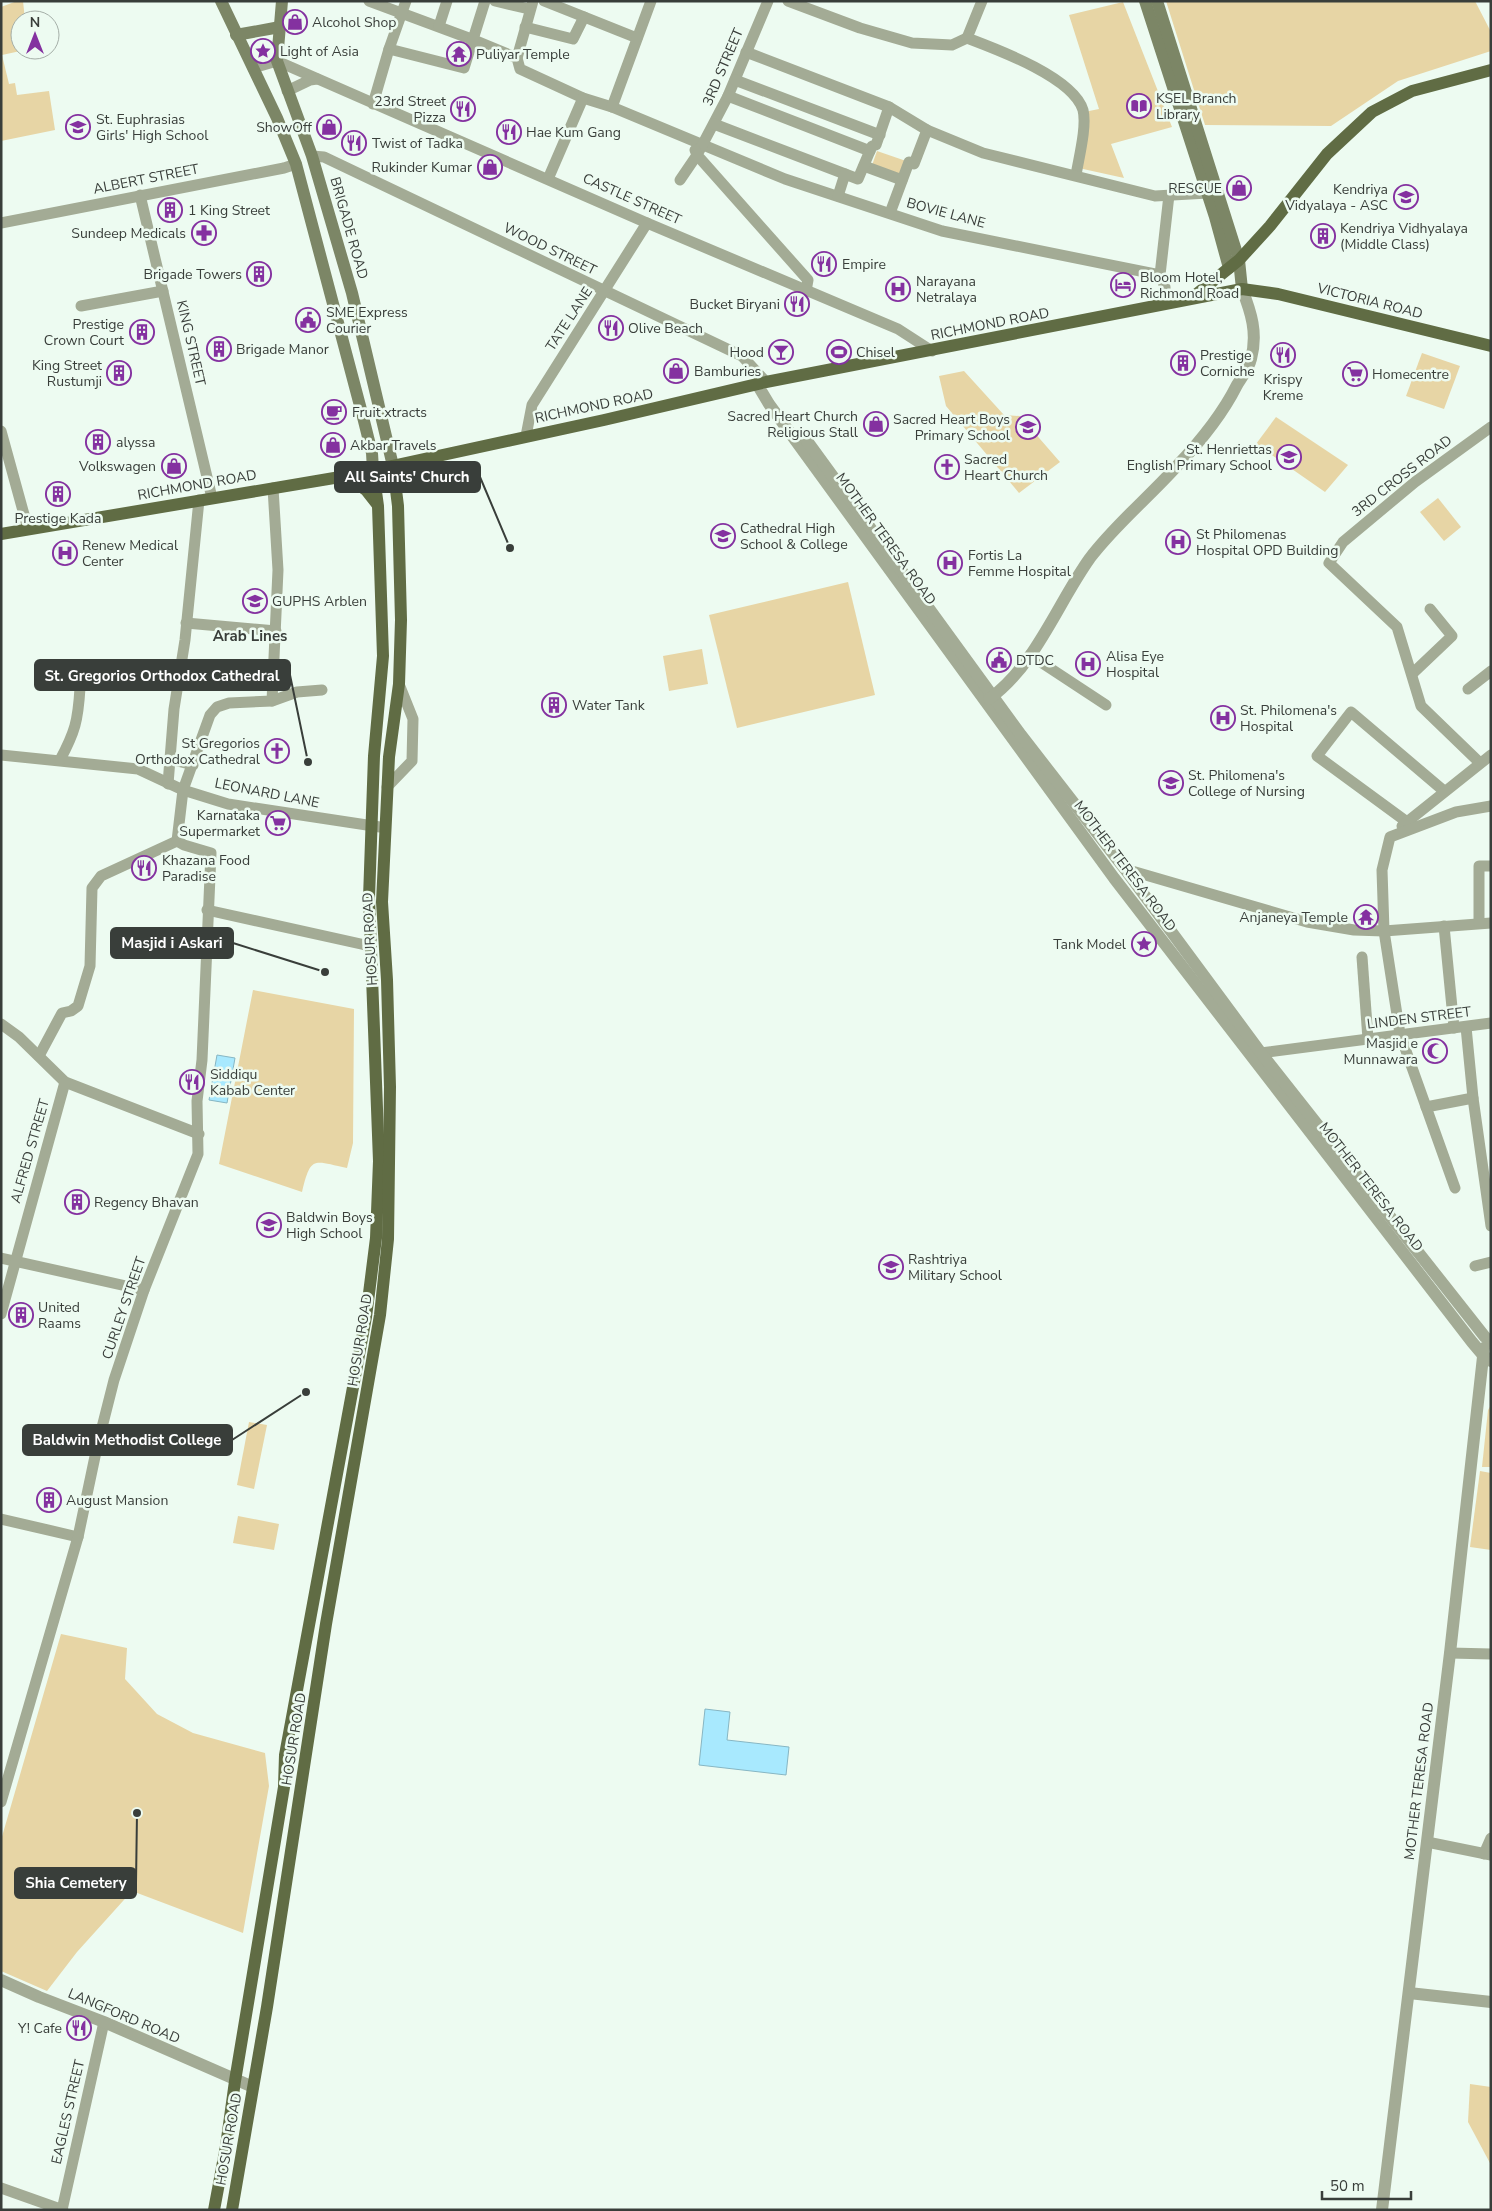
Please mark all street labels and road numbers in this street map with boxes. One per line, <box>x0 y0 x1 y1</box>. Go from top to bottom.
street label: 3RD STREET <box>698 25 748 109</box>
street label: ALBERT STREET <box>92 159 201 199</box>
street label: CASTLE STREET <box>580 169 685 230</box>
street label: BRIGADE ROAD <box>325 175 373 281</box>
street label: BOVIE LANE <box>904 193 988 233</box>
street label: WOOD STREET <box>500 218 600 280</box>
street label: VICTORIA ROAD <box>1314 278 1425 323</box>
street label: TATE LANE <box>541 283 597 355</box>
street label: KING STREET <box>172 298 210 388</box>
street label: RICHMOND ROAD <box>929 303 1051 345</box>
street label: RICHMOND ROAD <box>533 384 655 428</box>
street label: 3RD CROSS ROAD <box>1348 431 1456 521</box>
street label: RICHMOND ROAD <box>136 465 258 505</box>
street label: MOTHER TERESA ROAD <box>832 469 940 609</box>
street label: LEONARD LANE <box>213 774 321 812</box>
street label: MOTHER TERESA ROAD <box>1070 797 1180 935</box>
street label: HOSUR ROAD <box>358 892 382 986</box>
street label: LINDEN STREET <box>1366 1002 1473 1034</box>
street label: ALFRED STREET <box>6 1096 54 1205</box>
street label: MOTHER TERESA ROAD <box>1315 1118 1427 1256</box>
street label: CURLEY STREET <box>98 1254 151 1362</box>
street label: HOSUR ROAD <box>343 1292 377 1388</box>
street label: HOSUR ROAD <box>277 1691 311 1787</box>
street label: MOTHER TERESA ROAD <box>1400 1701 1438 1861</box>
street label: LANGFORD ROAD <box>65 1984 183 2048</box>
street label: EAGLES STREET <box>47 2057 89 2166</box>
street label: HOSUR ROAD <box>212 2091 246 2187</box>

